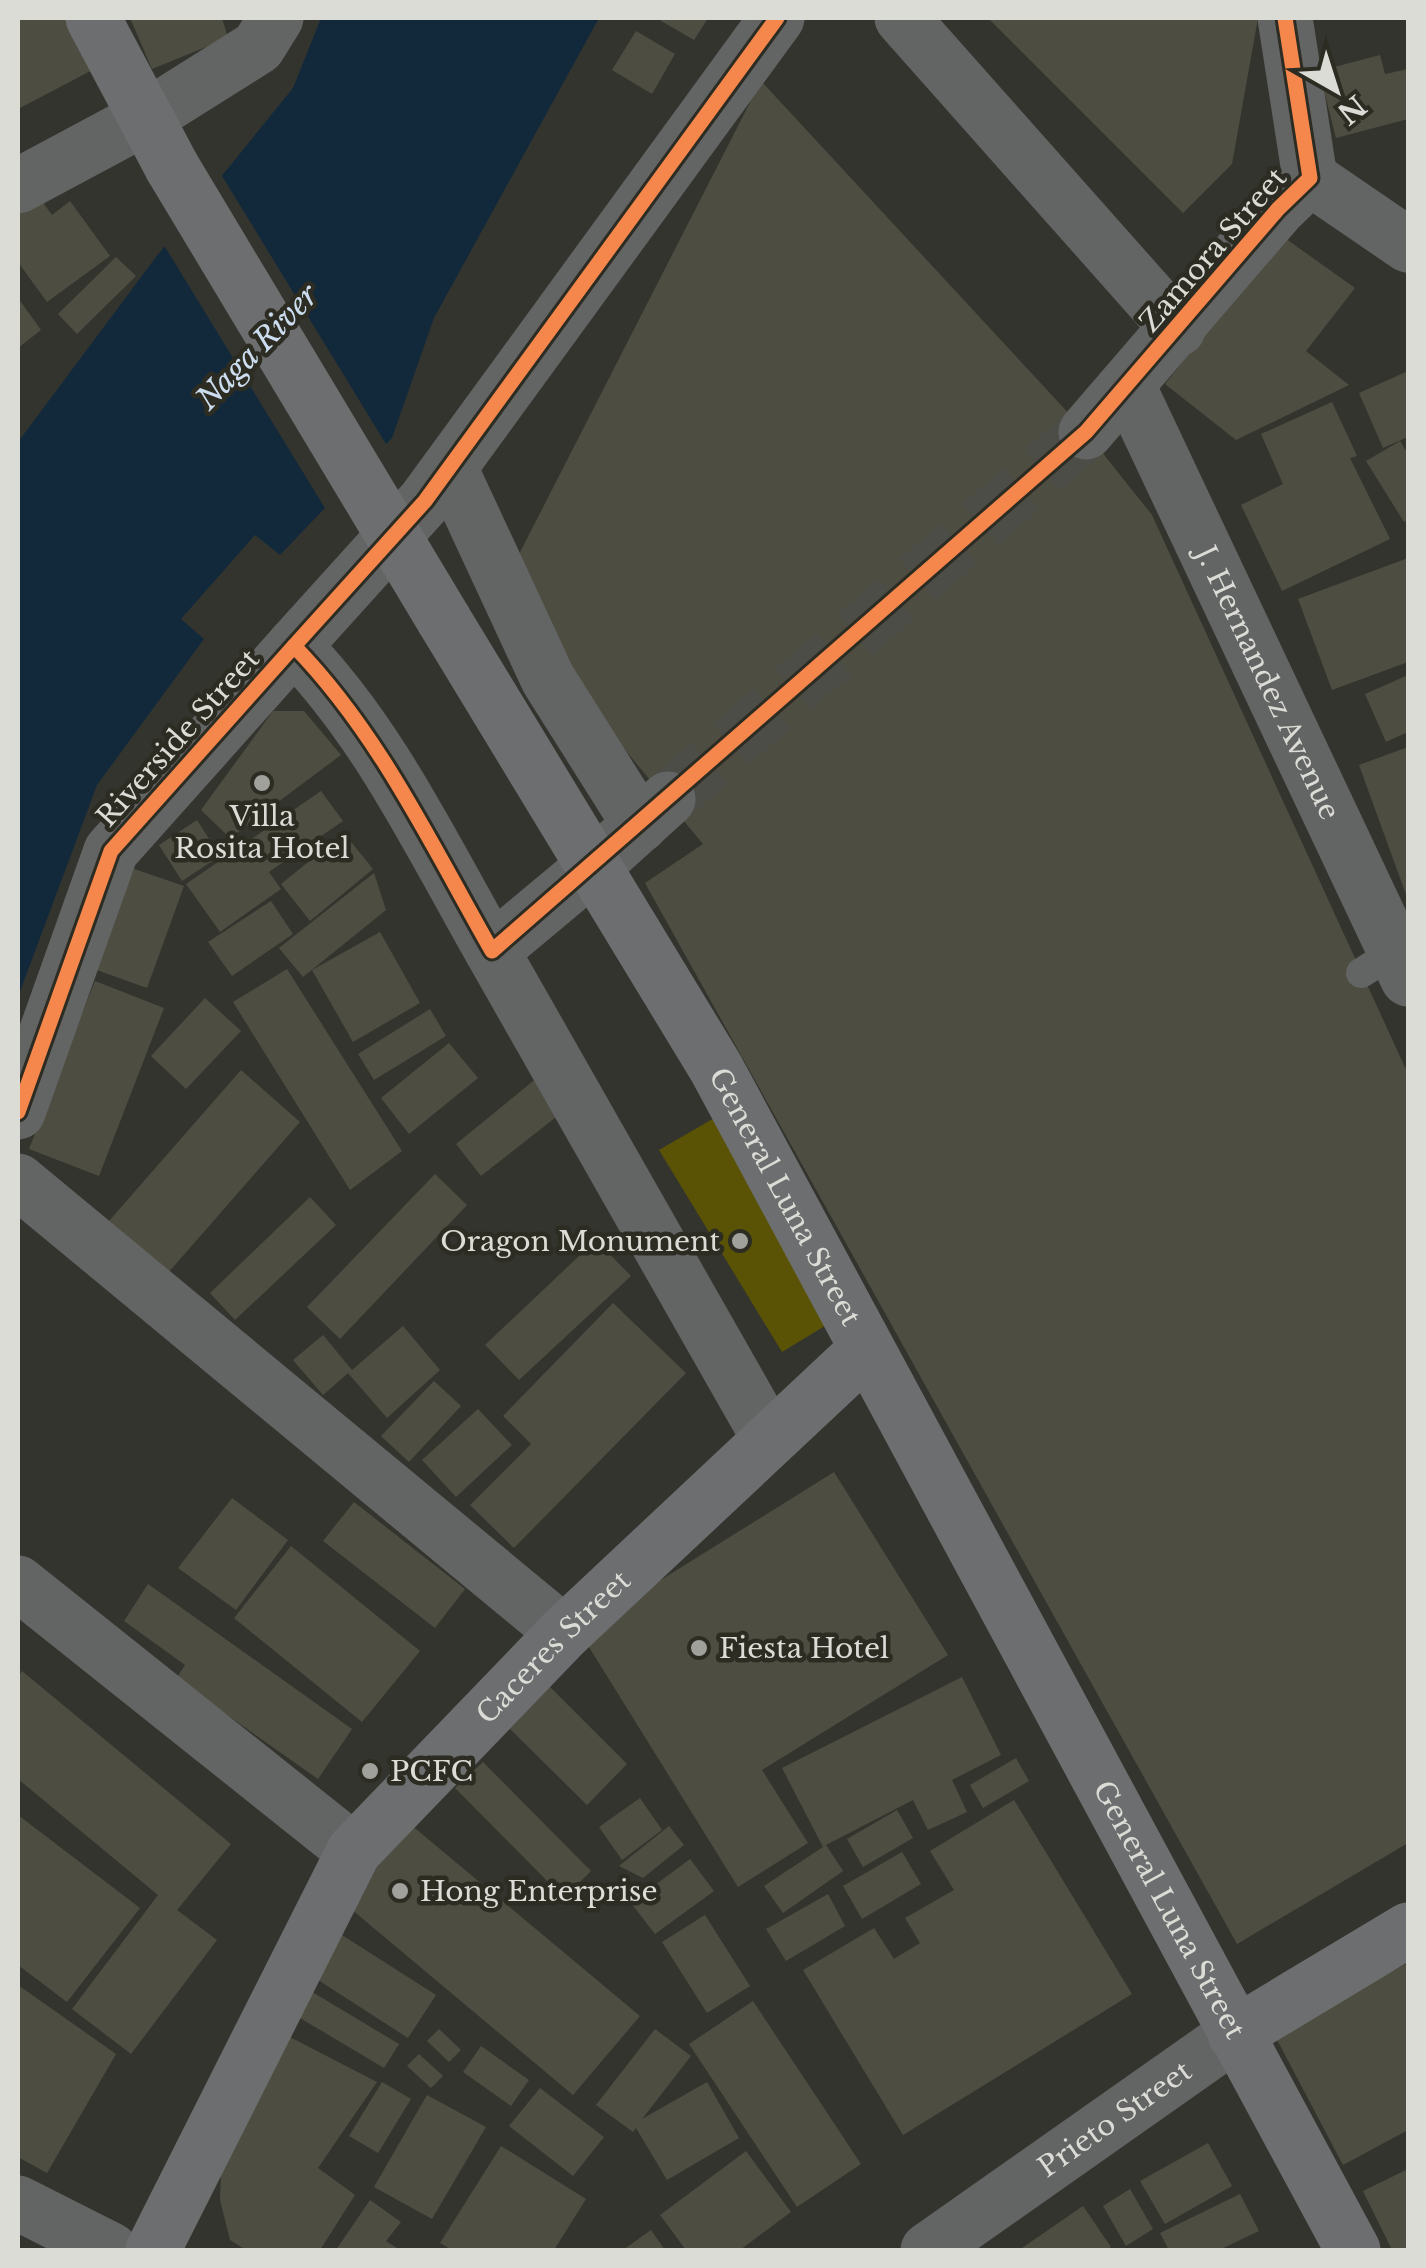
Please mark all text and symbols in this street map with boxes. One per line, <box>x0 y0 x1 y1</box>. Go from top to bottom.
north arrow <box>1286 40 1386 140</box>
text: N <box>1330 87 1373 131</box>
street label: Zamora Street <box>1132 160 1294 339</box>
water label: Naga River <box>188 276 327 418</box>
street label: J. Hernandez Avenue <box>1187 536 1348 825</box>
street label: Riverside Street <box>89 642 267 834</box>
marker: Villa Rosita Hotel <box>251 772 273 794</box>
place label: Villa Rosita Hotel <box>174 799 350 866</box>
street label: General Luna Street <box>702 1061 869 1332</box>
place label: Oragon Monument <box>440 1224 720 1259</box>
marker: Oragon Monument <box>729 1230 751 1252</box>
street label: Caceres Street <box>469 1562 638 1731</box>
place label: Fiesta Hotel <box>719 1631 889 1666</box>
marker: Fiesta Hotel <box>688 1637 710 1659</box>
place label: PCFC <box>390 1754 473 1789</box>
marker: PCFC <box>359 1760 381 1782</box>
street label: General Luna Street <box>1086 1775 1253 2045</box>
place label: Hong Enterprise <box>420 1874 658 1909</box>
marker: Hong Enterprise <box>389 1880 411 1902</box>
street label: Prieto Street <box>1031 2053 1198 2185</box>

